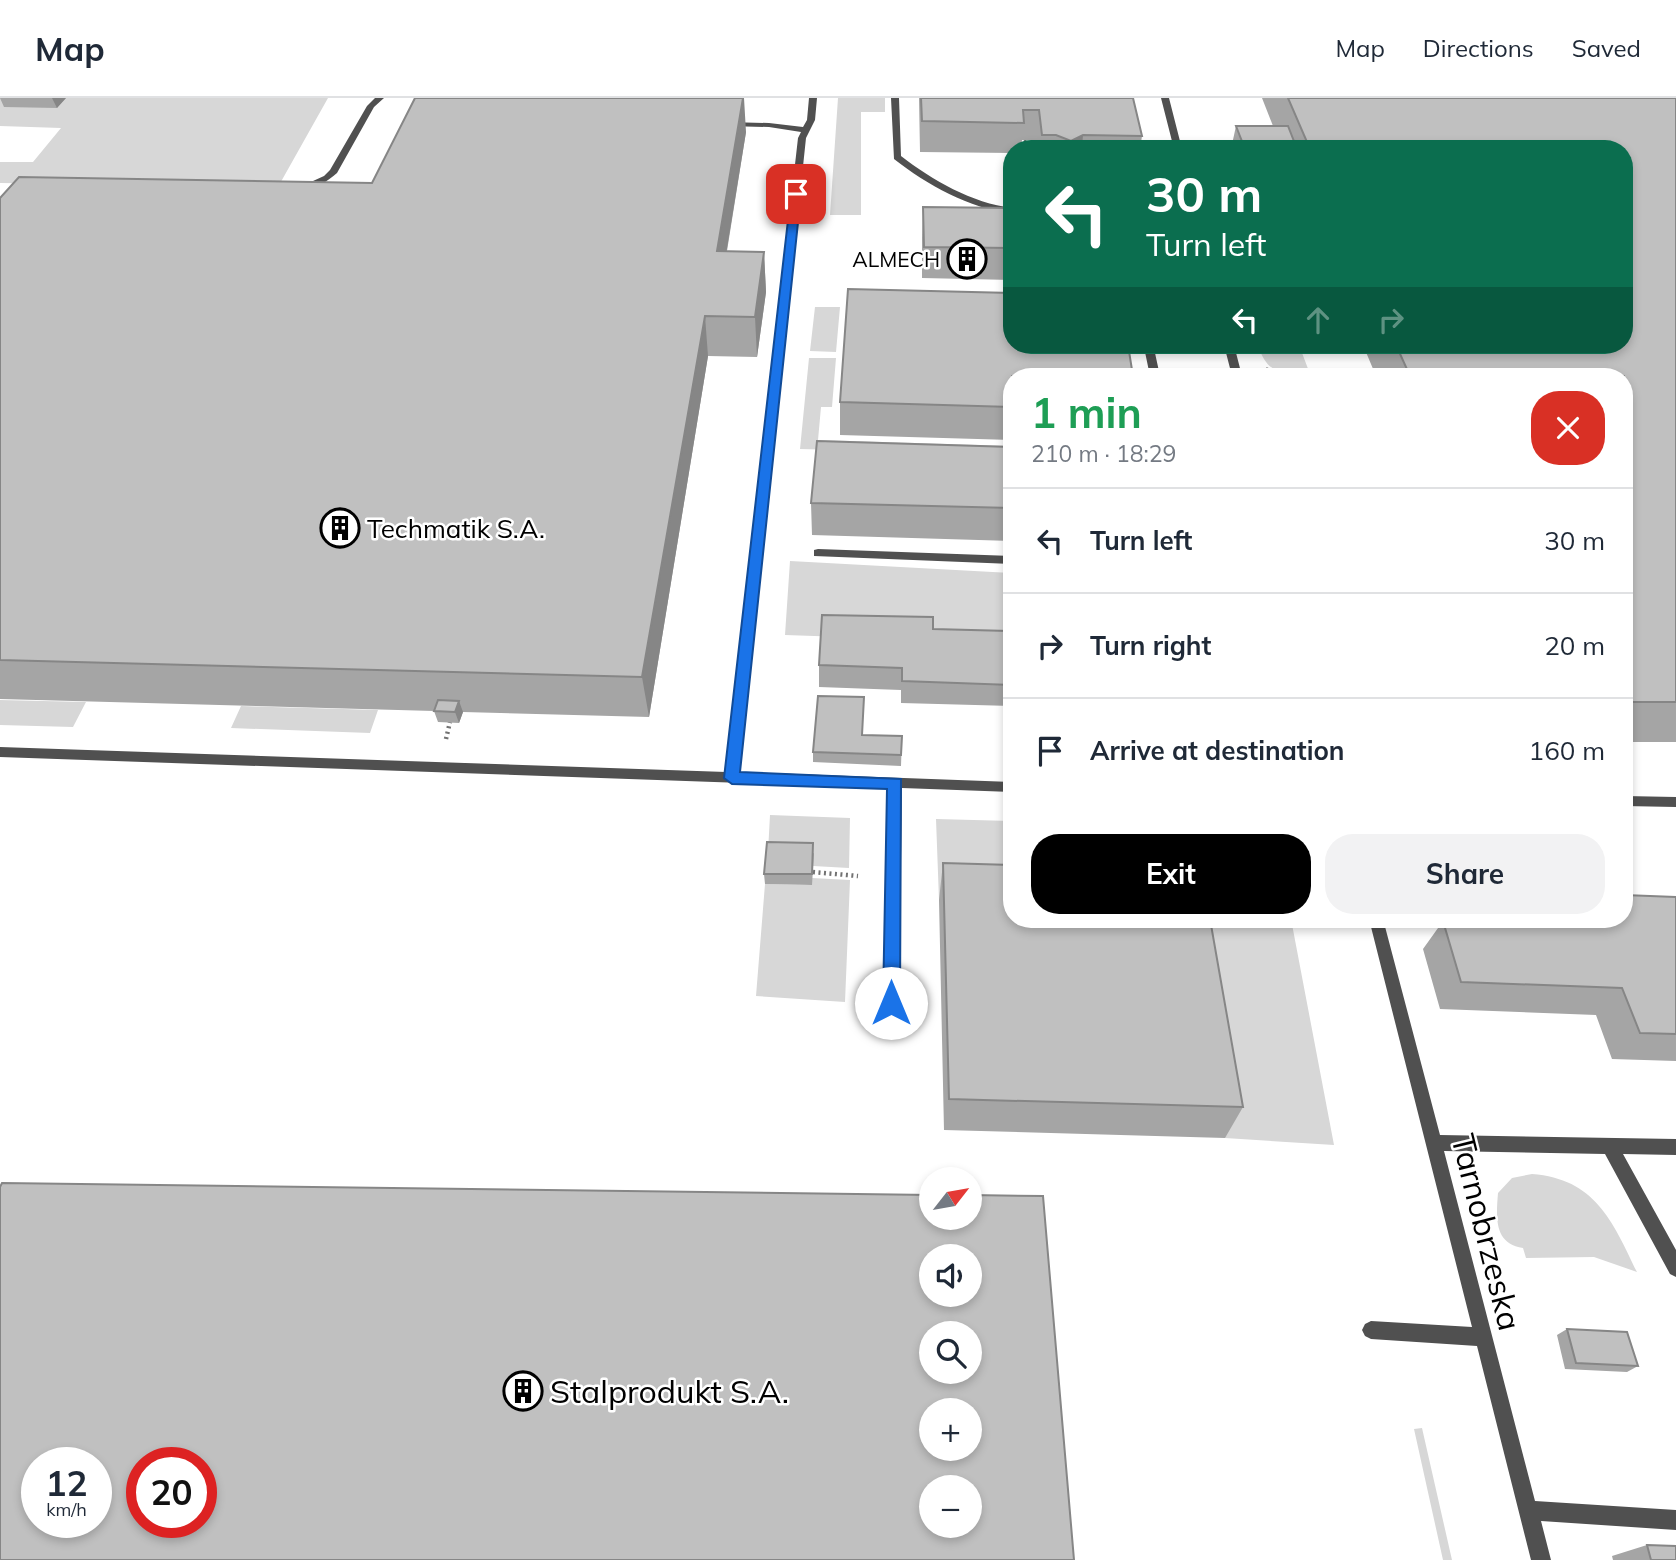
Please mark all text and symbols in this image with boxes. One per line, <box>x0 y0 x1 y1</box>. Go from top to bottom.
text: Map <box>35 28 105 69</box>
text: Map <box>1335 33 1385 63</box>
text: Directions <box>1423 33 1534 63</box>
text: Saved <box>1572 33 1641 63</box>
text: 30 m <box>1146 163 1262 224</box>
pin <box>766 164 826 224</box>
icon: left <box>1031 168 1122 259</box>
icon: arrive <box>777 175 815 213</box>
text: Turn left <box>1146 224 1266 264</box>
building icon: ALMECH <box>946 238 988 280</box>
place label: ALMECH <box>852 246 940 272</box>
icon: left <box>1226 301 1264 339</box>
icon: ahead <box>1299 301 1337 339</box>
icon: right <box>1372 301 1410 339</box>
text: 1 min <box>1031 386 1142 439</box>
button: close <box>1531 391 1605 465</box>
text: 210 m · 18:29 <box>1031 439 1176 468</box>
building icon: Techmatik S.A. <box>319 507 361 549</box>
place label: Techmatik S.A. <box>367 512 545 545</box>
icon: left <box>1031 522 1069 560</box>
text: Turn left <box>1090 524 1192 557</box>
text: 30 m <box>1544 524 1605 557</box>
icon: right <box>1031 627 1069 665</box>
text: Turn right <box>1090 629 1211 662</box>
text: 20 m <box>1544 629 1605 662</box>
icon: arrive <box>1031 732 1069 770</box>
text: Arrive at destination <box>1090 734 1345 767</box>
text: 160 m <box>1529 734 1605 767</box>
button: Exit <box>1031 834 1311 914</box>
button: Share <box>1325 834 1605 914</box>
position arrow <box>854 966 928 1040</box>
street label: Tarnobrzeska <box>1443 1130 1531 1334</box>
north arrow <box>919 1167 982 1230</box>
map controls <box>919 1167 982 1538</box>
button: sound <box>919 1244 982 1307</box>
button: search <box>919 1321 982 1384</box>
building icon: Stalprodukt S.A. <box>502 1370 544 1412</box>
place label: Stalprodukt S.A. <box>550 1371 789 1411</box>
button: + <box>919 1398 982 1461</box>
speed limit sign: 20 <box>126 1447 217 1538</box>
text: 12 <box>45 1461 88 1505</box>
button: − <box>919 1475 982 1538</box>
text: km/h <box>46 1498 87 1521</box>

